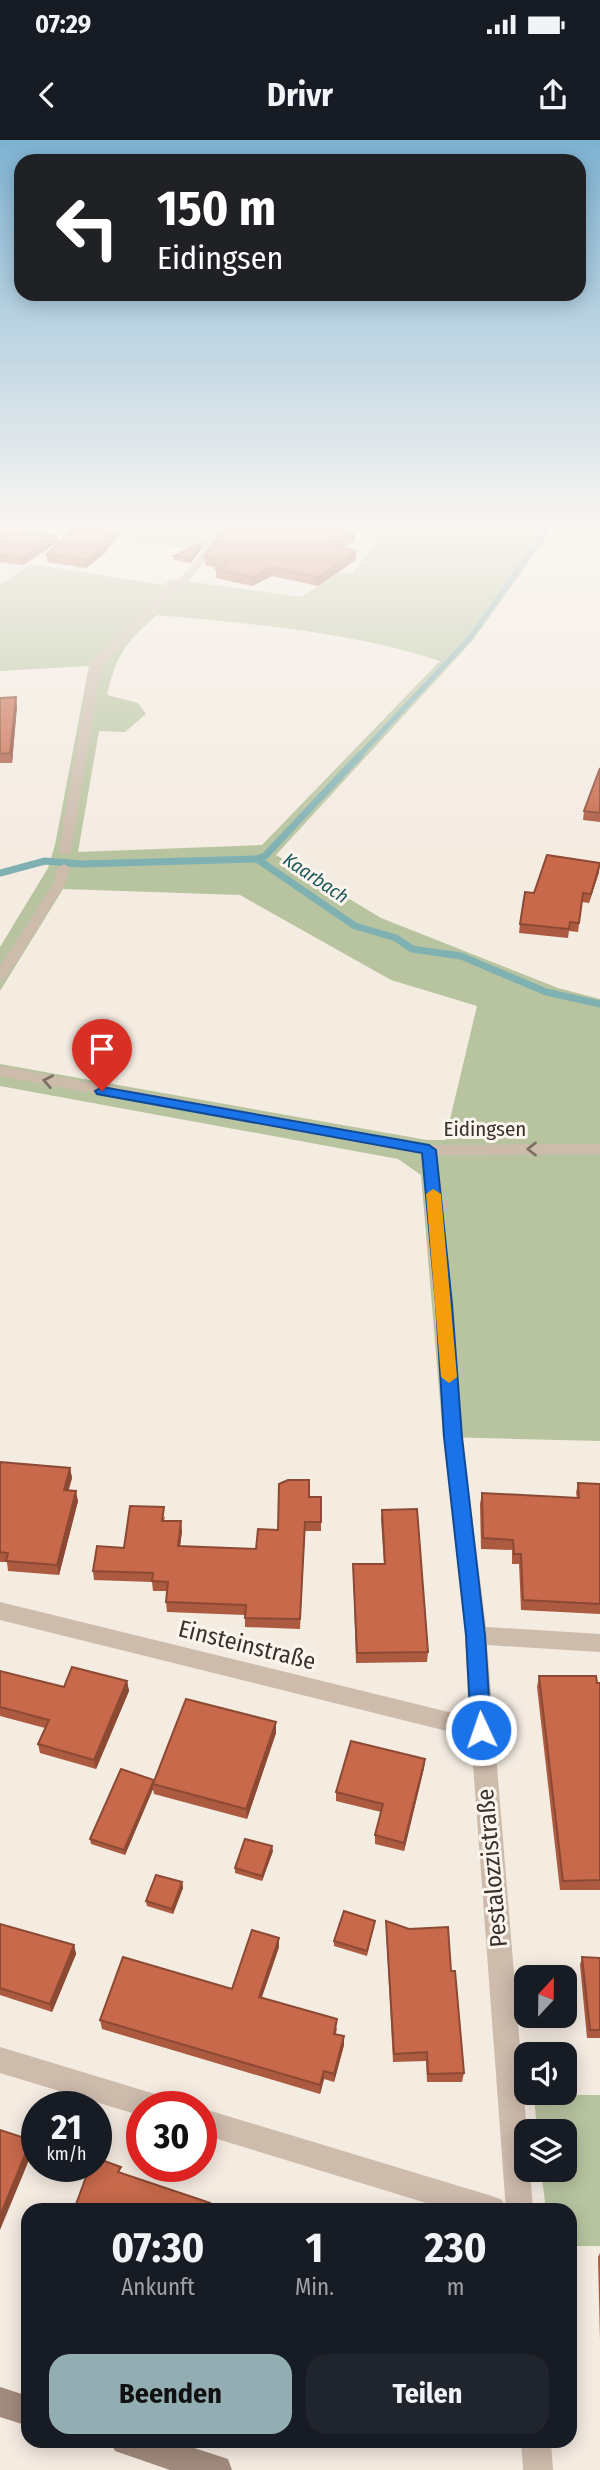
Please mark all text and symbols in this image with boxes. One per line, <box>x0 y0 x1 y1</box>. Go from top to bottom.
text: 07:29 <box>35 9 91 40</box>
icon: back <box>28 76 66 114</box>
text: Drivr <box>267 76 333 114</box>
icon: share <box>534 76 572 114</box>
text: 150 m <box>157 179 276 238</box>
icon: left <box>42 182 133 273</box>
text: Eidingsen <box>157 239 283 277</box>
water label: Kaarbach <box>279 848 353 908</box>
pin <box>72 1019 132 1091</box>
icon: arrive <box>83 1030 121 1068</box>
one-way arrow <box>42 1074 54 1089</box>
street label: Eidingsen <box>444 1116 526 1142</box>
one-way arrow <box>526 1141 537 1157</box>
street label: Einsteinstraße <box>175 1614 319 1676</box>
position arrow <box>444 1693 518 1767</box>
street label: Pestalozzistraße <box>471 1788 513 1948</box>
north arrow <box>514 1965 578 2028</box>
map controls <box>514 1965 577 2182</box>
button: sound <box>514 2042 577 2105</box>
speed limit sign: 30 <box>126 2091 217 2182</box>
text: 21 <box>51 2106 82 2148</box>
button: layers <box>514 2119 577 2182</box>
text: km/h <box>46 2143 87 2165</box>
text: 07:30 <box>111 2223 205 2273</box>
text: 1 <box>306 2223 323 2273</box>
text: 230 <box>424 2223 487 2273</box>
text: Ankunft <box>121 2273 195 2301</box>
text: Min. <box>295 2273 334 2301</box>
text: m <box>447 2273 464 2301</box>
button: Beenden <box>49 2354 292 2434</box>
button: Teilen <box>306 2354 549 2434</box>

